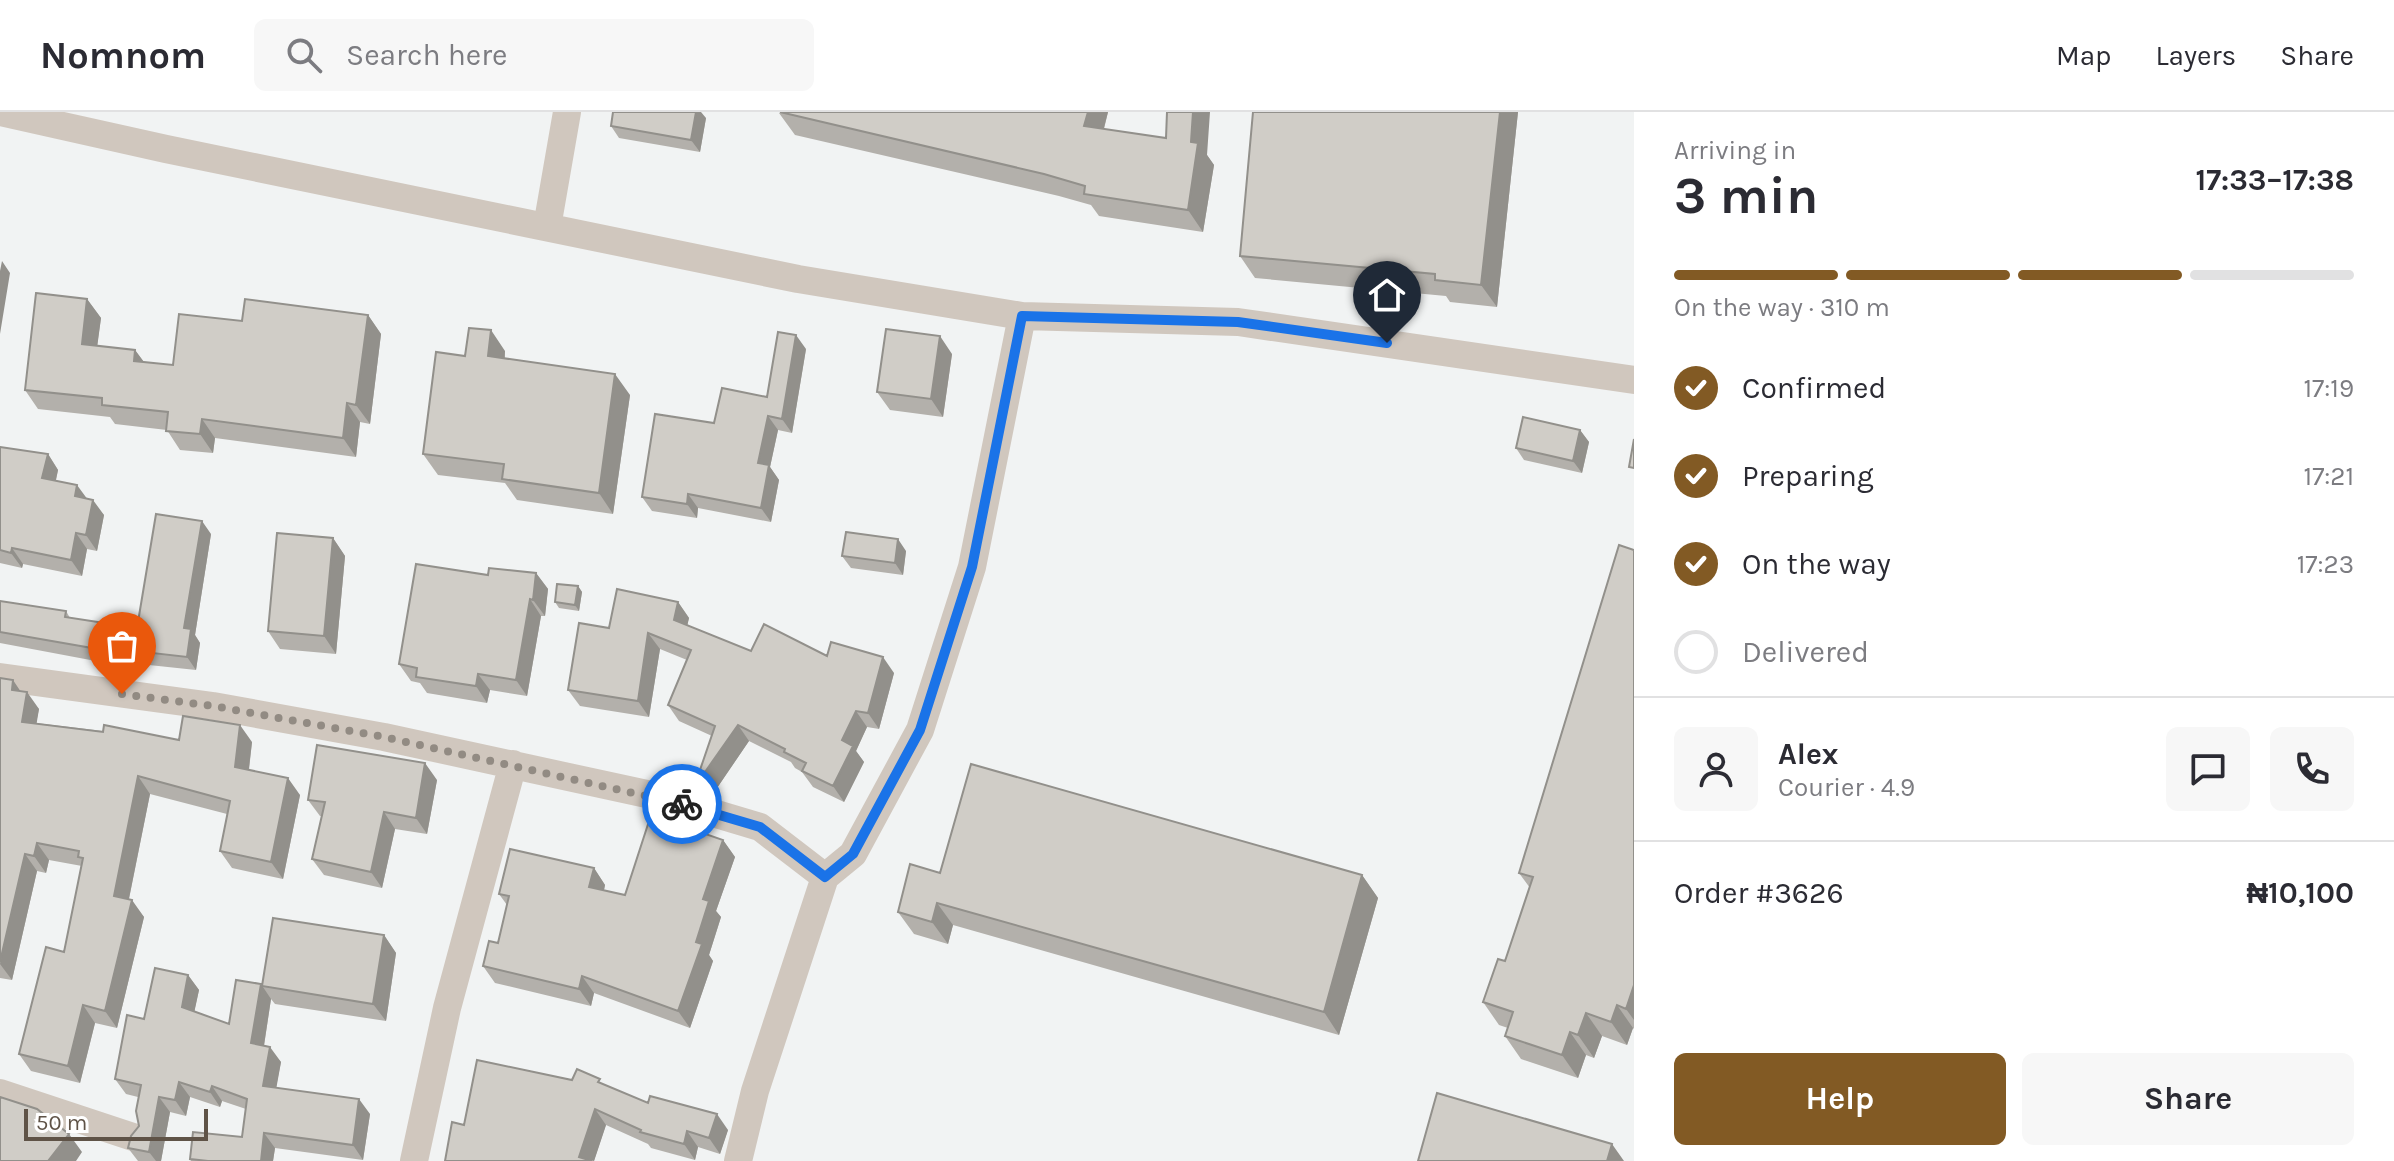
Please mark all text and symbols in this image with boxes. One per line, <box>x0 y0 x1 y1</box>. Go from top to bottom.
search box <box>254 19 814 91</box>
text: Nomnom <box>40 33 206 78</box>
icon: search <box>282 33 326 77</box>
text: Search here <box>346 37 507 73</box>
text: Map <box>2056 39 2111 72</box>
text: Layers <box>2155 39 2236 72</box>
text: Share <box>2280 39 2354 72</box>
text: Arriving in <box>1674 135 1796 166</box>
text: 17:33–17:38 <box>2195 162 2354 198</box>
text: 3 min <box>1674 165 1818 226</box>
pin <box>1353 261 1421 343</box>
icon: home <box>1365 273 1409 317</box>
text: On the way · 310 m <box>1674 292 1890 323</box>
icon: check <box>1674 366 1718 410</box>
text: Confirmed <box>1742 370 1886 406</box>
text: 17:19 <box>2304 373 2354 404</box>
icon: check <box>1674 454 1718 498</box>
text: Preparing <box>1742 458 1874 494</box>
text: 17:21 <box>2304 461 2354 492</box>
icon: check <box>1674 542 1718 586</box>
text: On the way <box>1742 546 1891 582</box>
text: 17:23 <box>2297 549 2354 580</box>
pin <box>88 612 156 694</box>
icon: bag <box>100 624 144 668</box>
text: Delivered <box>1742 634 1869 670</box>
button: person <box>1674 727 1758 811</box>
button: chat <box>2166 727 2250 811</box>
button: phone <box>2270 727 2354 811</box>
text: Alex <box>1778 736 1838 772</box>
courier <box>642 764 722 844</box>
text: Courier · 4.9 <box>1778 772 1915 803</box>
icon: bike <box>660 782 704 826</box>
text: Order #3626 <box>1674 875 1844 911</box>
text: ₦10,100 <box>2246 875 2354 911</box>
button: Help <box>1674 1053 2006 1145</box>
button: Share <box>2022 1053 2354 1145</box>
scale bar <box>24 1105 208 1141</box>
text: 50 m <box>36 1110 87 1136</box>

